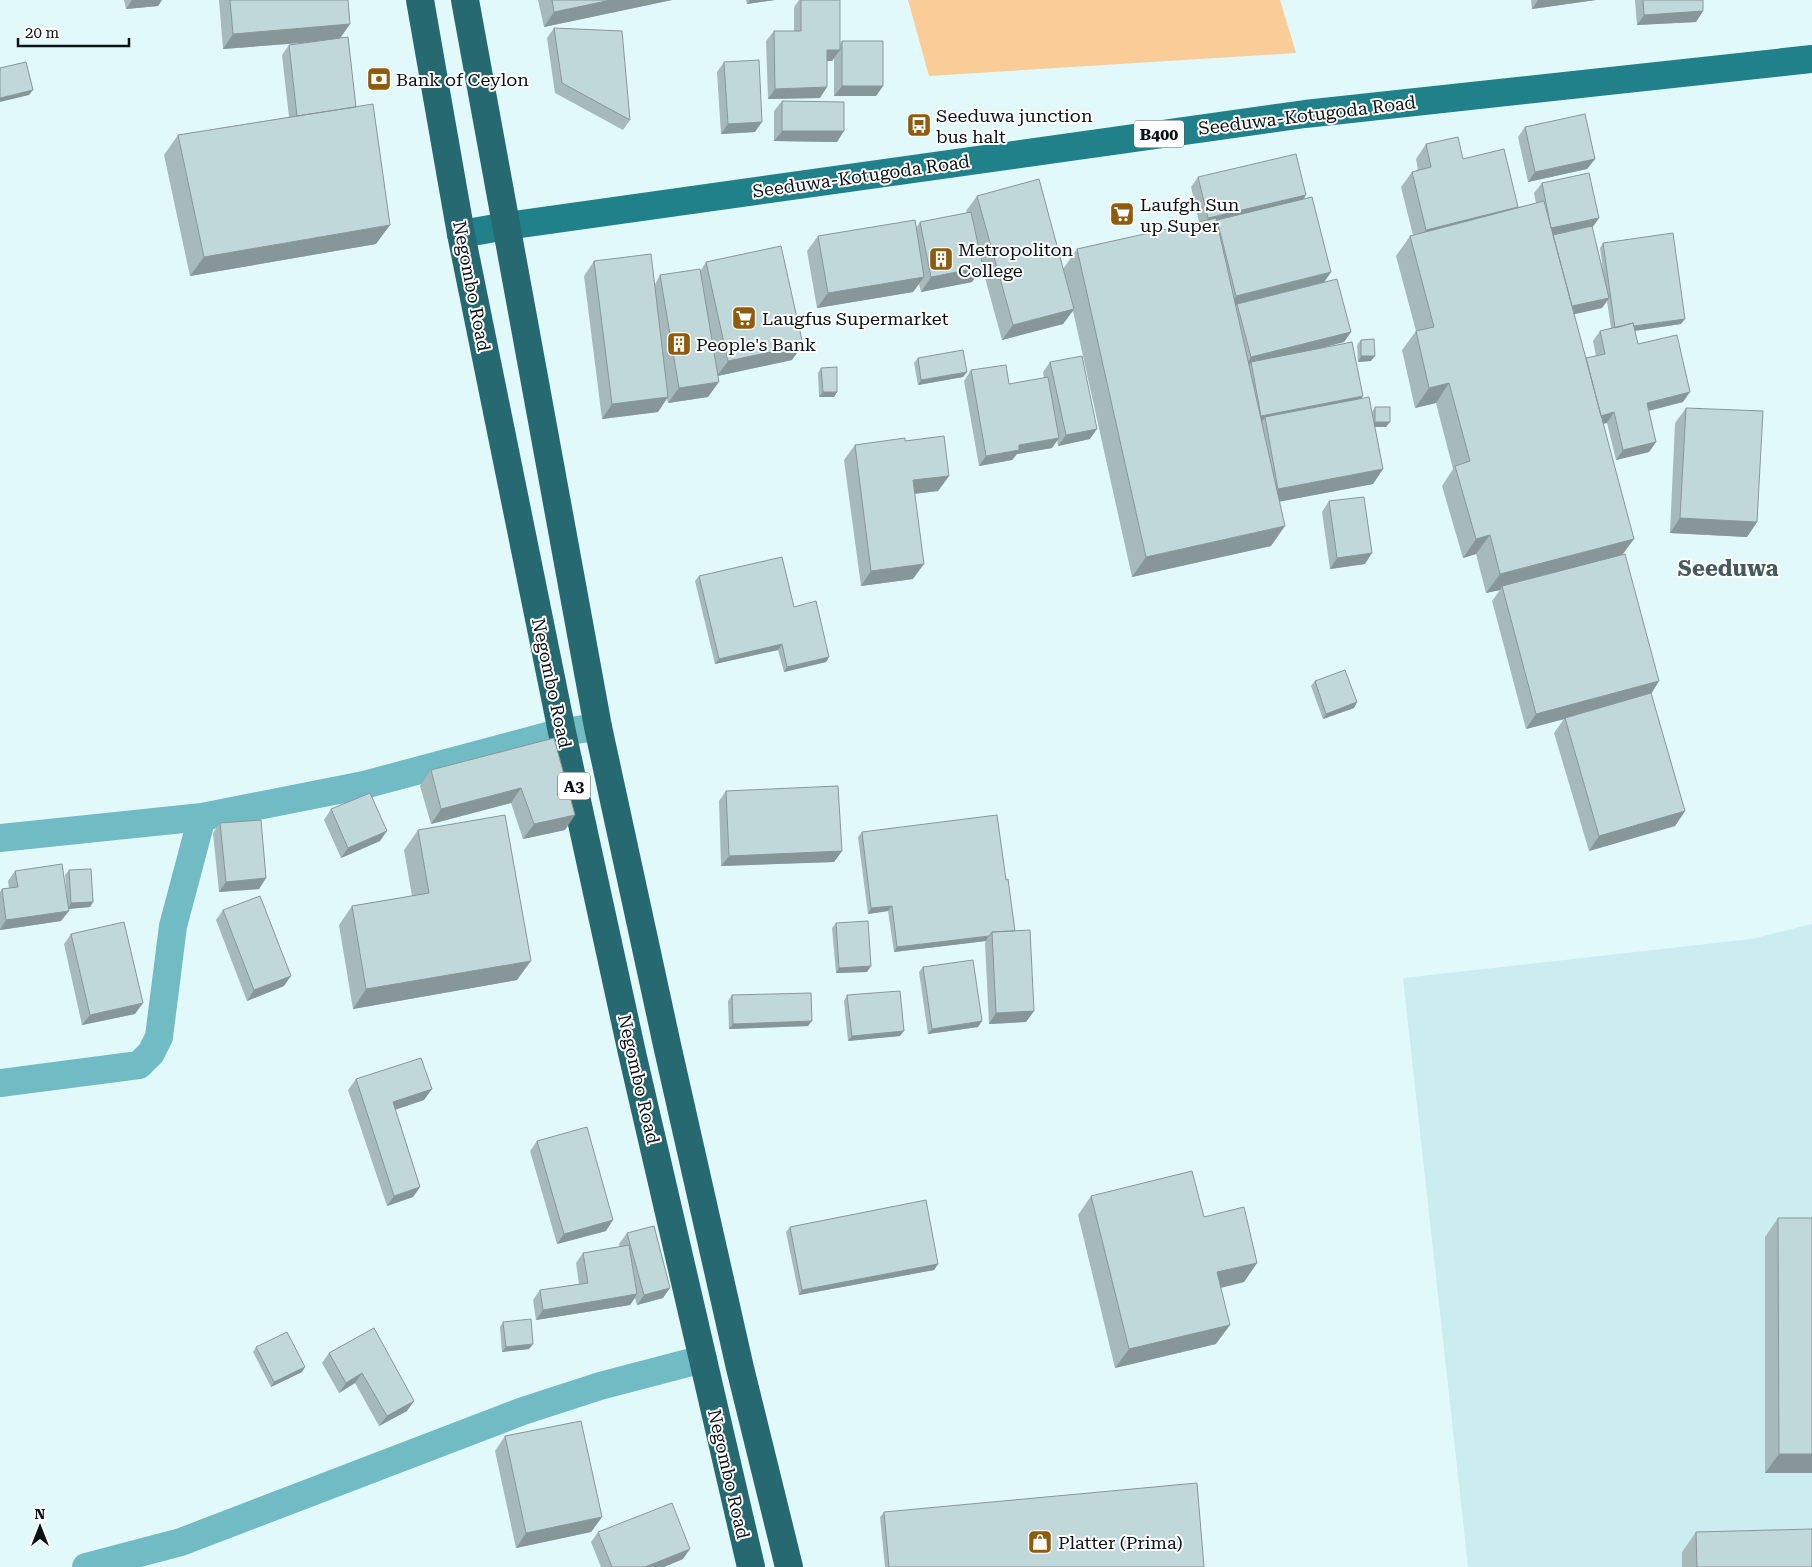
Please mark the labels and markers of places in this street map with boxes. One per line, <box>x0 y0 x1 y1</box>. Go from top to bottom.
bank icon: Bank of Ceylon <box>366 66 392 92</box>
place label: Bank of Ceylon <box>396 69 529 90</box>
place label: Seeduwa junction bus halt <box>936 105 1093 147</box>
bus stop icon: Seeduwa junction bus halt <box>906 112 932 138</box>
place label: Laufgh Sun up Super <box>1140 194 1240 236</box>
supermarket icon: Laufgh Sun up Super <box>1109 201 1135 227</box>
place label: Metropoliton College <box>958 239 1074 281</box>
building icon: Metropoliton College <box>928 246 954 272</box>
supermarket icon: Laugfus Supermarket <box>731 305 757 331</box>
place label: Laugfus Supermarket <box>762 308 949 329</box>
building icon: People's Bank <box>666 331 692 357</box>
place label: People's Bank <box>696 334 816 355</box>
shop icon: Platter (Prima) <box>1027 1529 1053 1555</box>
place label: Platter (Prima) <box>1058 1532 1183 1553</box>

